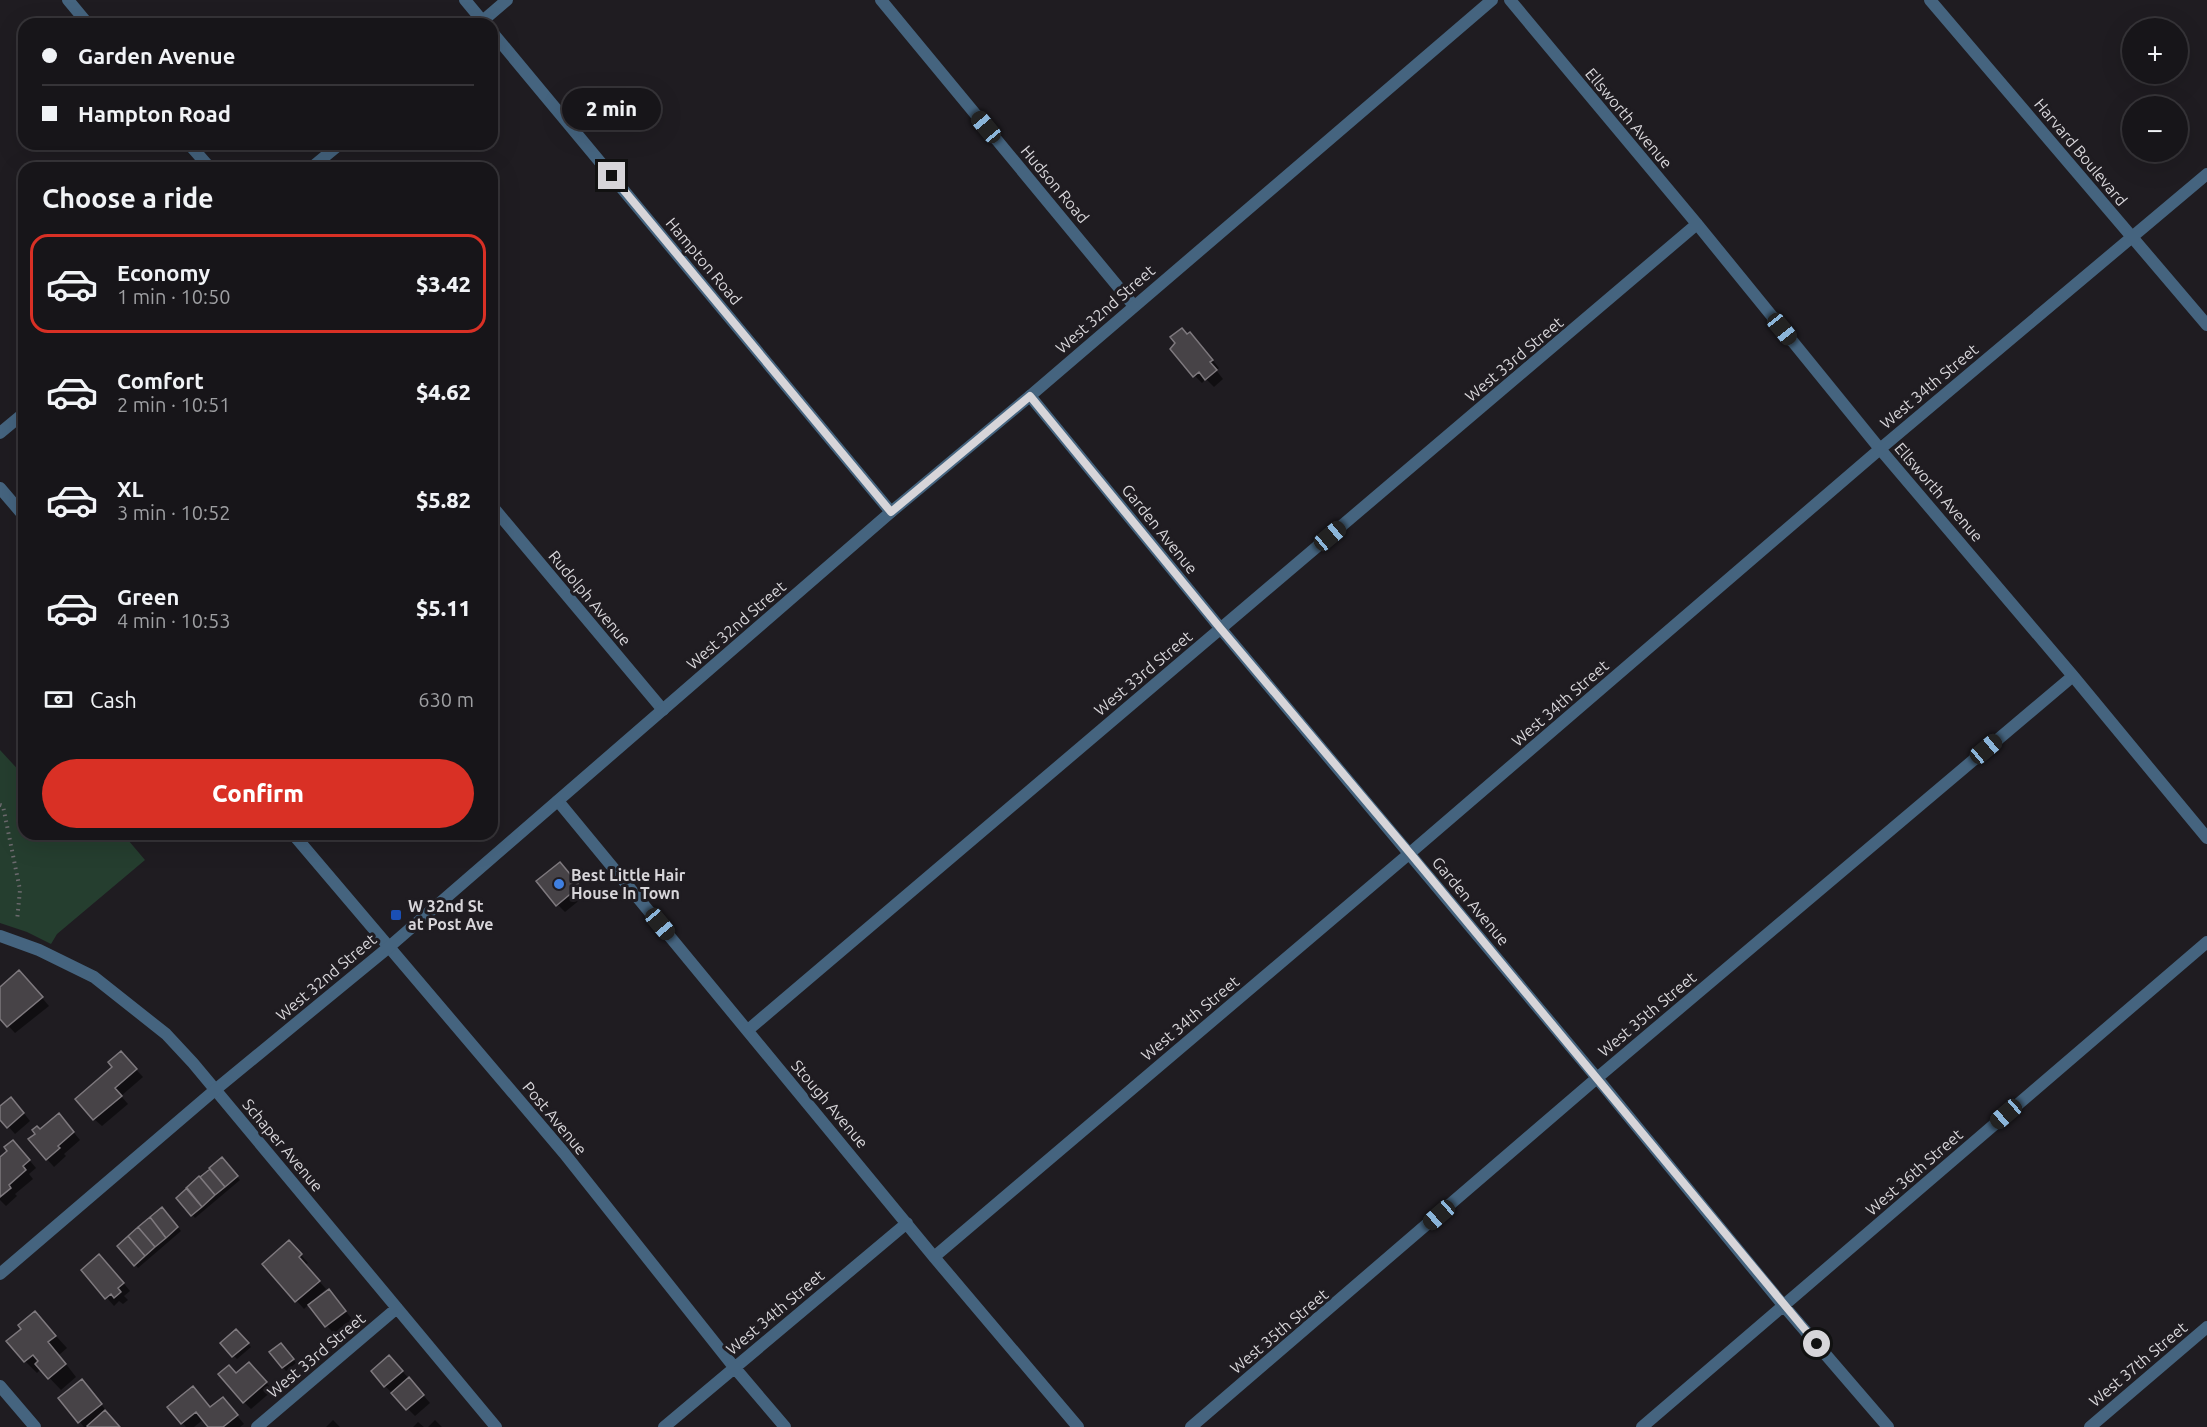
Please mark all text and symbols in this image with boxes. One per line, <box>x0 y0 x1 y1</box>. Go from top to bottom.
map controls <box>2122 18 2188 162</box>
button: + <box>2122 18 2188 84</box>
text: Garden Avenue <box>78 43 235 68</box>
street label: Ellsworth Avenue <box>1582 64 1676 172</box>
callout: 2 min <box>562 89 662 131</box>
street label: Harvard Boulevard <box>2031 95 2131 209</box>
button: − <box>2122 96 2188 162</box>
text: 2 min <box>586 97 637 120</box>
text: Hampton Road <box>78 101 231 126</box>
car <box>968 107 1004 147</box>
street label: Hudson Road <box>1017 142 1093 226</box>
route end <box>598 162 625 189</box>
text: Choose a ride <box>42 183 214 213</box>
street label: Hampton Road <box>662 214 746 308</box>
icon: car <box>45 257 99 311</box>
text: Economy <box>117 260 210 285</box>
street label: West 32nd Street <box>1052 261 1159 357</box>
text: $3.42 <box>416 271 471 296</box>
text: 1 min · 10:50 <box>117 285 231 308</box>
car <box>1764 309 1800 349</box>
street label: West 33rd Street <box>1461 312 1567 405</box>
street label: West 34th Street <box>1876 339 1982 432</box>
icon: car <box>45 365 99 419</box>
text: Comfort <box>117 368 204 393</box>
text: $4.62 <box>416 379 471 404</box>
text: 2 min · 10:51 <box>117 393 231 416</box>
street label: Ellsworth Avenue <box>1891 439 1987 545</box>
icon: car <box>45 473 99 527</box>
text: XL <box>117 476 144 501</box>
street label: Garden Avenue <box>1118 481 1202 577</box>
text: $5.82 <box>416 487 471 512</box>
text: 3 min · 10:52 <box>117 501 231 524</box>
car <box>1310 518 1350 554</box>
street label: Rudolph Avenue <box>545 547 635 649</box>
street label: West 32nd Street <box>683 577 790 673</box>
icon: car <box>45 581 99 635</box>
text: Green <box>117 584 179 609</box>
text: $5.11 <box>416 595 471 620</box>
text: 4 min · 10:53 <box>117 609 231 632</box>
street label: West 33rd Street <box>1090 626 1196 719</box>
street label: West 34th Street <box>1508 656 1613 750</box>
icon: cash <box>42 683 75 716</box>
text: Cash <box>90 687 137 712</box>
text: 630 m <box>418 688 474 711</box>
car <box>1966 731 2006 767</box>
button: Confirm <box>42 759 474 828</box>
street label: Garden Avenue <box>1429 853 1513 949</box>
place label: Best Little Hair House In Town <box>571 866 686 902</box>
marker: Best Little Hair House In Town <box>552 877 566 891</box>
place label: W 32nd St at Post Ave <box>408 897 494 933</box>
car <box>642 904 678 944</box>
marker: W 32nd St at Post Ave <box>389 908 403 922</box>
street label: West 32nd Street <box>272 929 380 1024</box>
street label: West 35th Street <box>1594 967 1700 1060</box>
street label: West 34th Street <box>1137 971 1243 1064</box>
street label: Stough Avenue <box>788 1056 872 1152</box>
street label: Post Avenue <box>519 1078 591 1158</box>
street label: Schaper Avenue <box>239 1095 327 1195</box>
car <box>1987 1095 2025 1133</box>
street label: West 36th Street <box>1862 1125 1967 1219</box>
car <box>1420 1196 1458 1234</box>
street label: West 34th Street <box>722 1265 828 1358</box>
street label: West 35th Street <box>1226 1284 1332 1377</box>
street label: West 33rd Street <box>263 1308 369 1401</box>
street label: West 37th Street <box>2085 1317 2191 1410</box>
route start <box>1803 1330 1830 1357</box>

